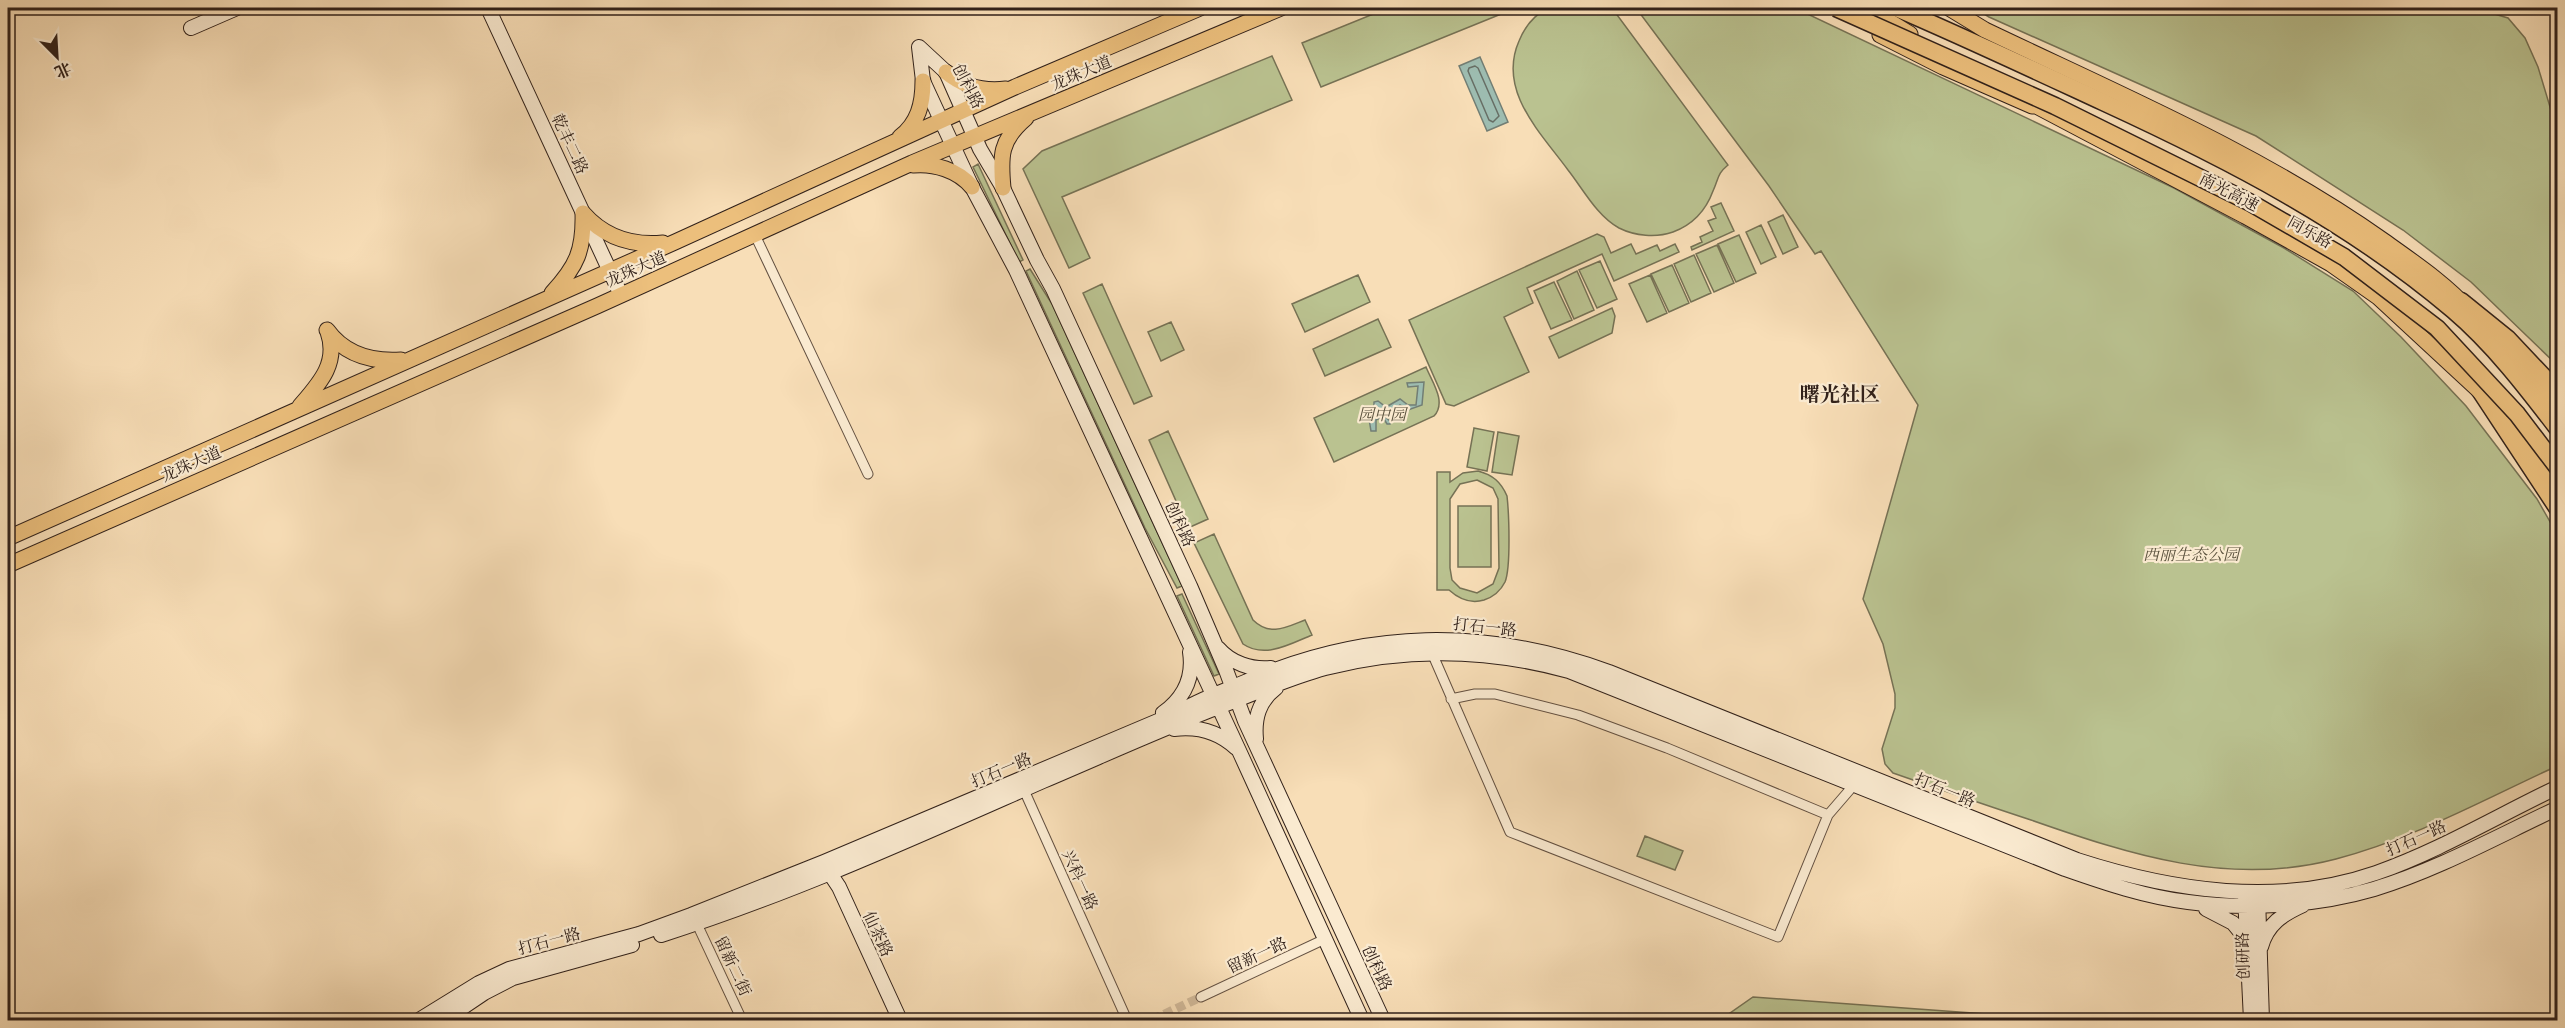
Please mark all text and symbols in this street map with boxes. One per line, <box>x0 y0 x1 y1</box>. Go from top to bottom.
north arrow <box>27 27 87 87</box>
street label: 龙珠大道 <box>1048 52 1114 94</box>
text: 北 <box>52 58 74 82</box>
street label: 创科路 <box>948 60 988 112</box>
street label: 乾丰二路 <box>548 111 592 177</box>
street label: 南光高速 <box>2196 169 2262 215</box>
street label: 同乐路 <box>2284 212 2336 252</box>
street label: 龙珠大道 <box>603 247 669 291</box>
district label: 曙光社区 <box>1800 383 1880 406</box>
park label: 园中园 <box>1358 405 1409 424</box>
street label: 龙珠大道 <box>158 442 224 486</box>
street label: 创科路 <box>1161 498 1199 550</box>
park label: 西丽生态公园 <box>2143 545 2242 564</box>
street label: 打石一路 <box>1452 614 1518 640</box>
street label: 打石一路 <box>968 749 1034 791</box>
street label: 打石一路 <box>1912 769 1978 811</box>
street label: 打石一路 <box>2383 816 2449 860</box>
street label: 兴科一路 <box>1058 847 1102 913</box>
street label: 仙茶路 <box>859 908 897 960</box>
street label: 打石一路 <box>516 924 582 958</box>
street label: 创研路 <box>2233 932 2253 980</box>
street label: 留新二街 <box>711 933 755 999</box>
street label: 留新一路 <box>1224 933 1290 977</box>
street label: 创科路 <box>1358 942 1396 994</box>

